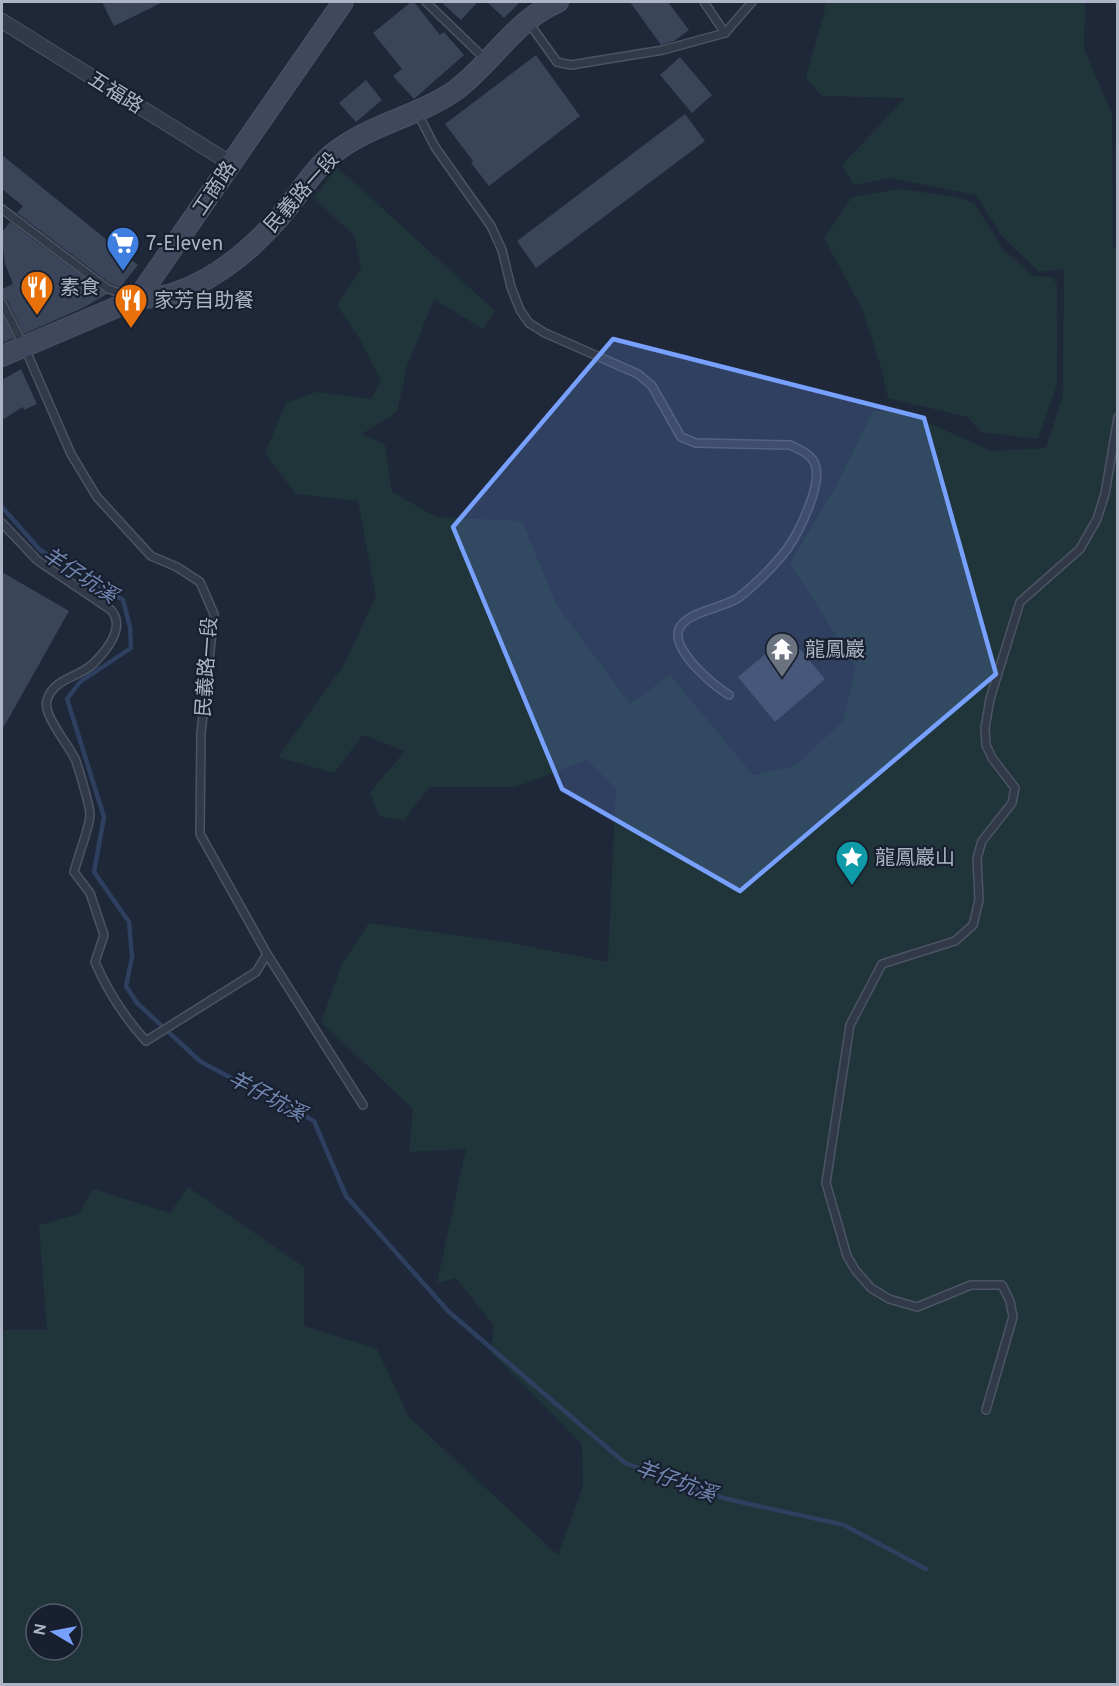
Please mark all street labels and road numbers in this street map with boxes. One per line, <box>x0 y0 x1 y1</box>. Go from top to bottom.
street label: 五福路 <box>83 67 147 121</box>
street label: 民義路一段 <box>259 147 346 239</box>
street label: 工商路 <box>188 157 243 221</box>
street label: 民義路一段 <box>192 616 224 718</box>

